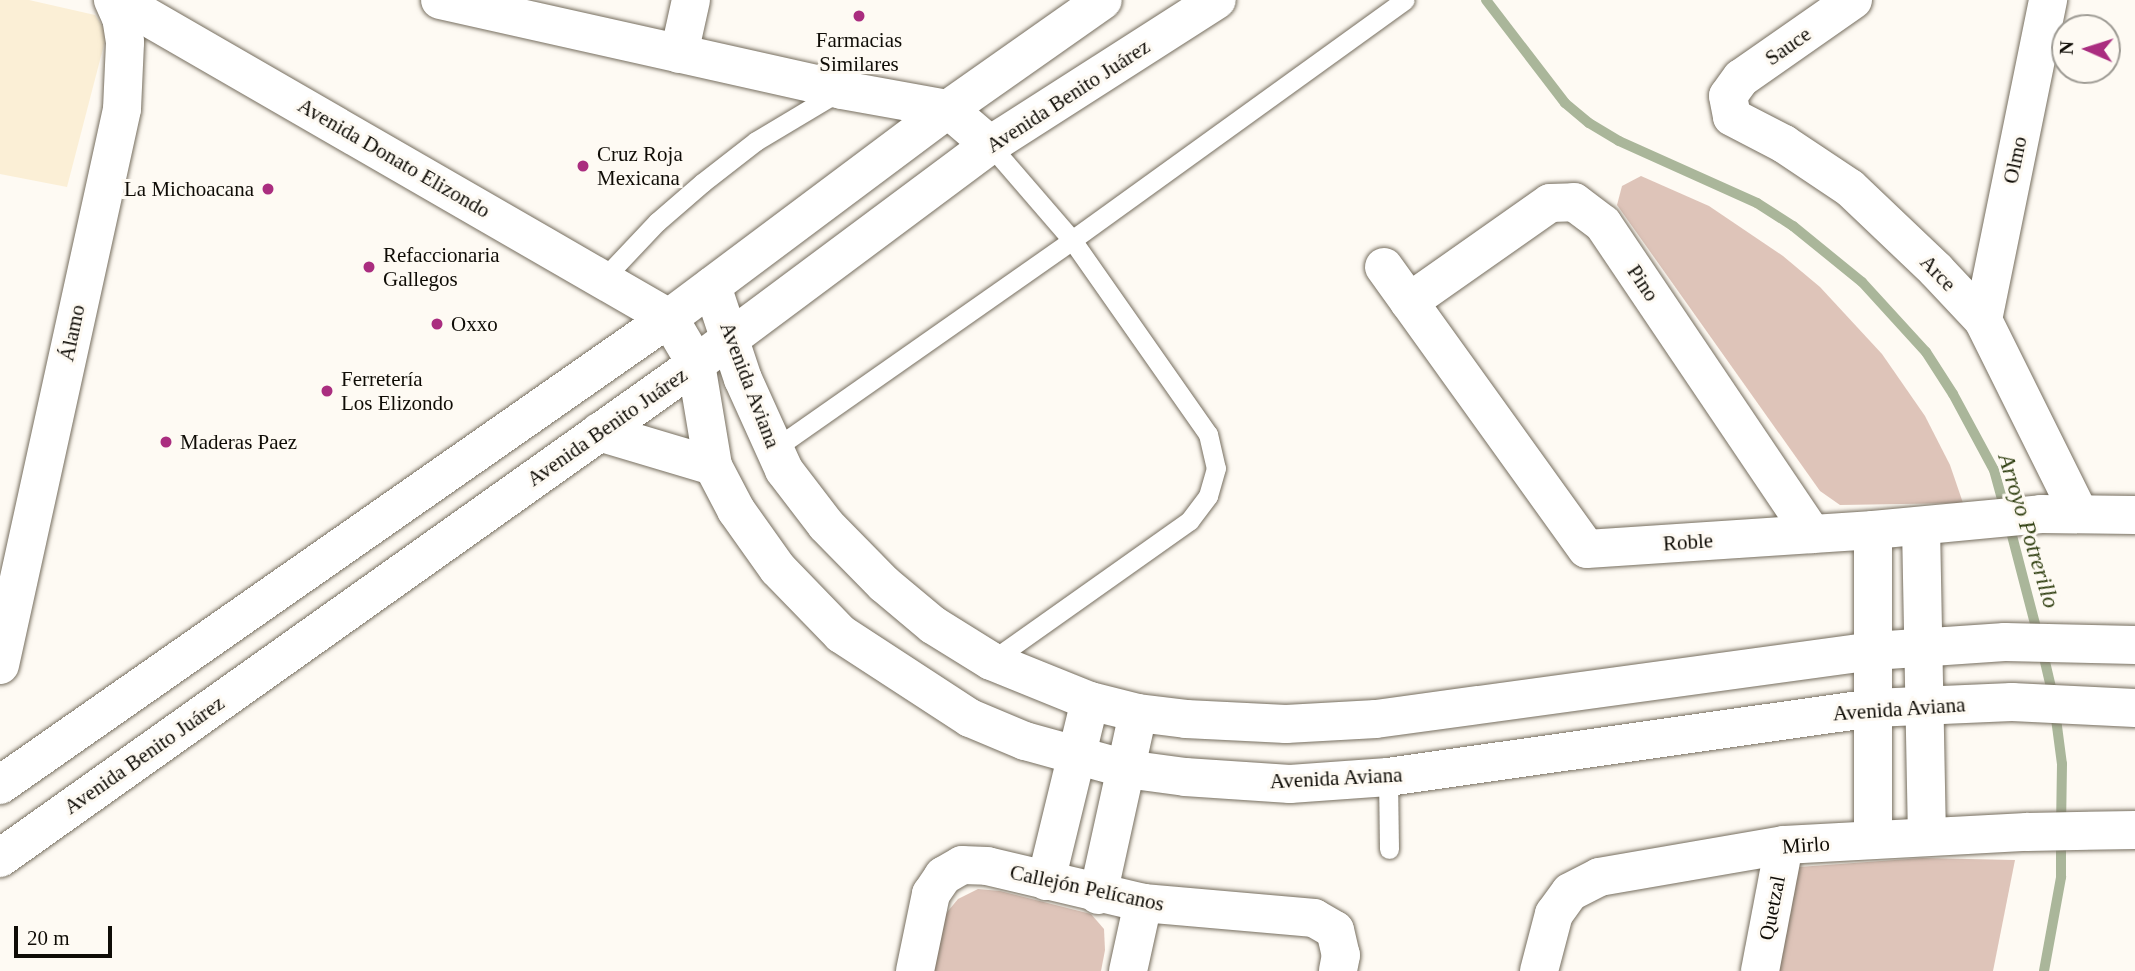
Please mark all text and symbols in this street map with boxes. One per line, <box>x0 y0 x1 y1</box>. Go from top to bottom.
marker: Farmacias Similares <box>851 8 867 24</box>
north arrow <box>2051 14 2121 84</box>
street label: Sauce <box>1760 21 1816 71</box>
place label: Farmacias Similares <box>816 27 902 77</box>
street label: Avenida Benito Juárez <box>982 34 1154 158</box>
text: N <box>2056 41 2077 55</box>
street label: Avenida Donato Elizondo <box>293 93 495 223</box>
street label: Olmo <box>1998 134 2032 186</box>
place label: Cruz Roja Mexicana <box>597 141 683 191</box>
marker: Cruz Roja Mexicana <box>575 158 591 174</box>
place label: La Michoacana <box>124 176 254 202</box>
marker: La Michoacana <box>260 181 276 197</box>
place label: Refaccionaria Gallegos <box>383 242 500 292</box>
street label: Arce <box>1915 250 1961 296</box>
marker: Refaccionaria Gallegos <box>361 259 377 275</box>
street label: Pino <box>1622 260 1664 306</box>
street label: Álamo <box>54 302 90 364</box>
place label: Oxxo <box>451 311 498 337</box>
marker: Oxxo <box>429 316 445 332</box>
street label: Avenida Aviana <box>714 318 786 452</box>
street label: Avenida Benito Juárez <box>522 362 692 492</box>
place label: Ferretería Los Elizondo <box>341 366 454 416</box>
marker: Ferretería Los Elizondo <box>319 383 335 399</box>
place label: Maderas Paez <box>180 429 297 455</box>
marker: Maderas Paez <box>158 434 174 450</box>
water label: Arroyo Potrerillo <box>1991 450 2065 612</box>
street label: Roble <box>1662 528 1714 556</box>
street label: Avenida Benito Juárez <box>59 690 229 820</box>
street label: Avenida Aviana <box>1831 692 1967 726</box>
street label: Avenida Aviana <box>1268 762 1404 794</box>
street label: Mirlo <box>1781 831 1831 859</box>
street label: Callejón Pelícanos <box>1008 859 1166 917</box>
street label: Quetzal <box>1753 874 1791 942</box>
scale bar <box>18 912 116 956</box>
text: 20 m <box>27 926 70 950</box>

